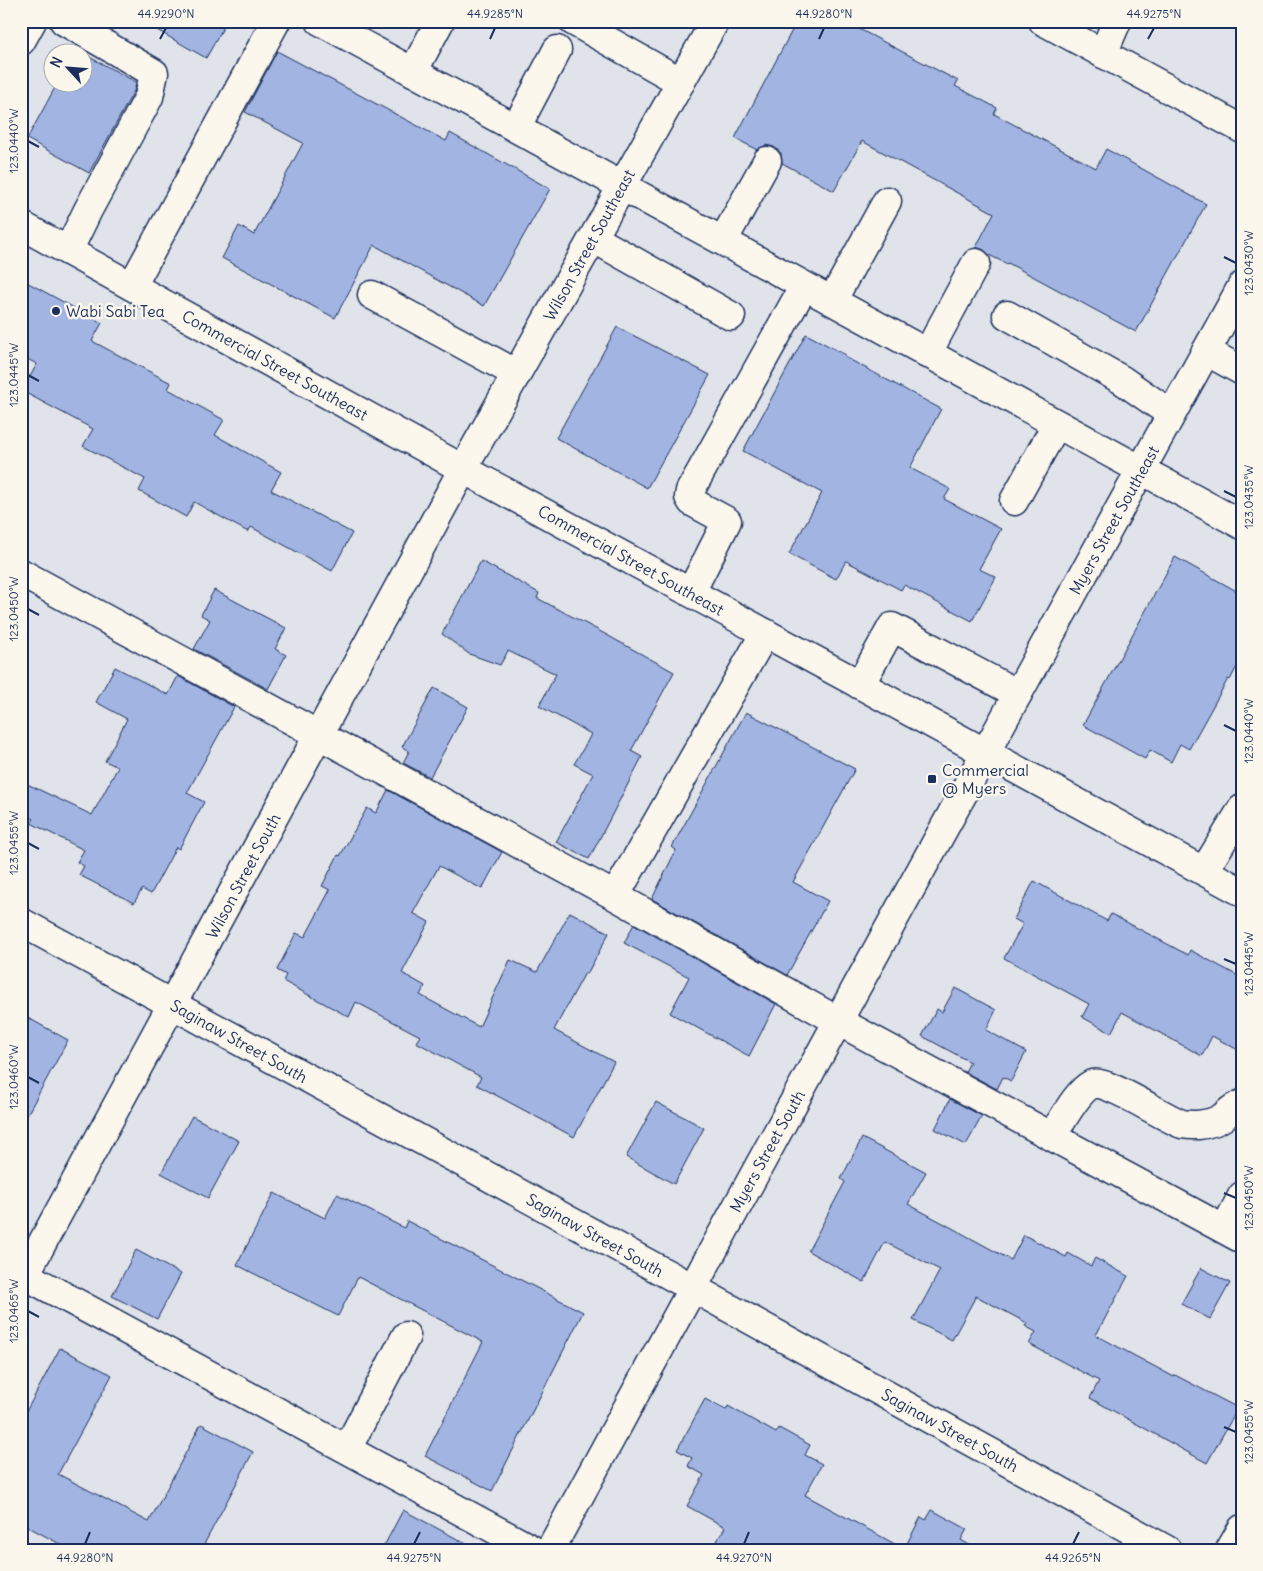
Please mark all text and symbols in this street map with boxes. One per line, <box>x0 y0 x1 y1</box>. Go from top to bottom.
text: 44.9290°N <box>138 6 194 21</box>
text: 44.9285°N <box>467 6 523 21</box>
text: 44.9280°N <box>796 6 852 21</box>
text: 44.9275°N <box>1127 6 1181 21</box>
north arrow <box>42 42 92 92</box>
text: N <box>46 54 67 71</box>
text: 123.0440°W <box>6 108 21 174</box>
street label: Wilson Street Southeast <box>539 165 639 324</box>
text: 123.0430°W <box>1241 230 1256 296</box>
place label: Wabi Sabi Tea <box>66 301 165 321</box>
marker: Wabi Sabi Tea <box>50 305 62 317</box>
street label: Commercial Street Southeast <box>179 305 372 425</box>
text: 123.0445°W <box>6 343 21 407</box>
street label: Myers Street Southeast <box>1065 442 1164 598</box>
text: 123.0435°W <box>1241 465 1256 529</box>
street label: Commercial Street Southeast <box>535 500 728 620</box>
text: 123.0450°W <box>6 576 21 642</box>
text: 123.0440°W <box>1241 698 1256 764</box>
place label: Commercial @ Myers <box>942 760 1029 798</box>
marker: Commercial @ Myers <box>926 773 938 785</box>
street label: Wilson Street South <box>201 810 285 942</box>
text: 123.0455°W <box>6 811 21 875</box>
text: 123.0445°W <box>1241 932 1256 996</box>
street label: Saginaw Street South <box>167 995 311 1087</box>
text: 123.0460°W <box>6 1044 21 1110</box>
street label: Myers Street South <box>725 1086 809 1216</box>
text: 123.0450°W <box>1241 1165 1256 1231</box>
street label: Saginaw Street South <box>523 1189 667 1281</box>
text: 123.0465°W <box>6 1279 21 1343</box>
street label: Saginaw Street South <box>878 1384 1022 1476</box>
text: 123.0455°W <box>1241 1400 1256 1464</box>
text: 44.9280°N <box>57 1550 113 1565</box>
text: 44.9275°N <box>387 1550 441 1565</box>
text: 44.9270°N <box>716 1550 772 1565</box>
text: 44.9265°N <box>1045 1550 1101 1565</box>

